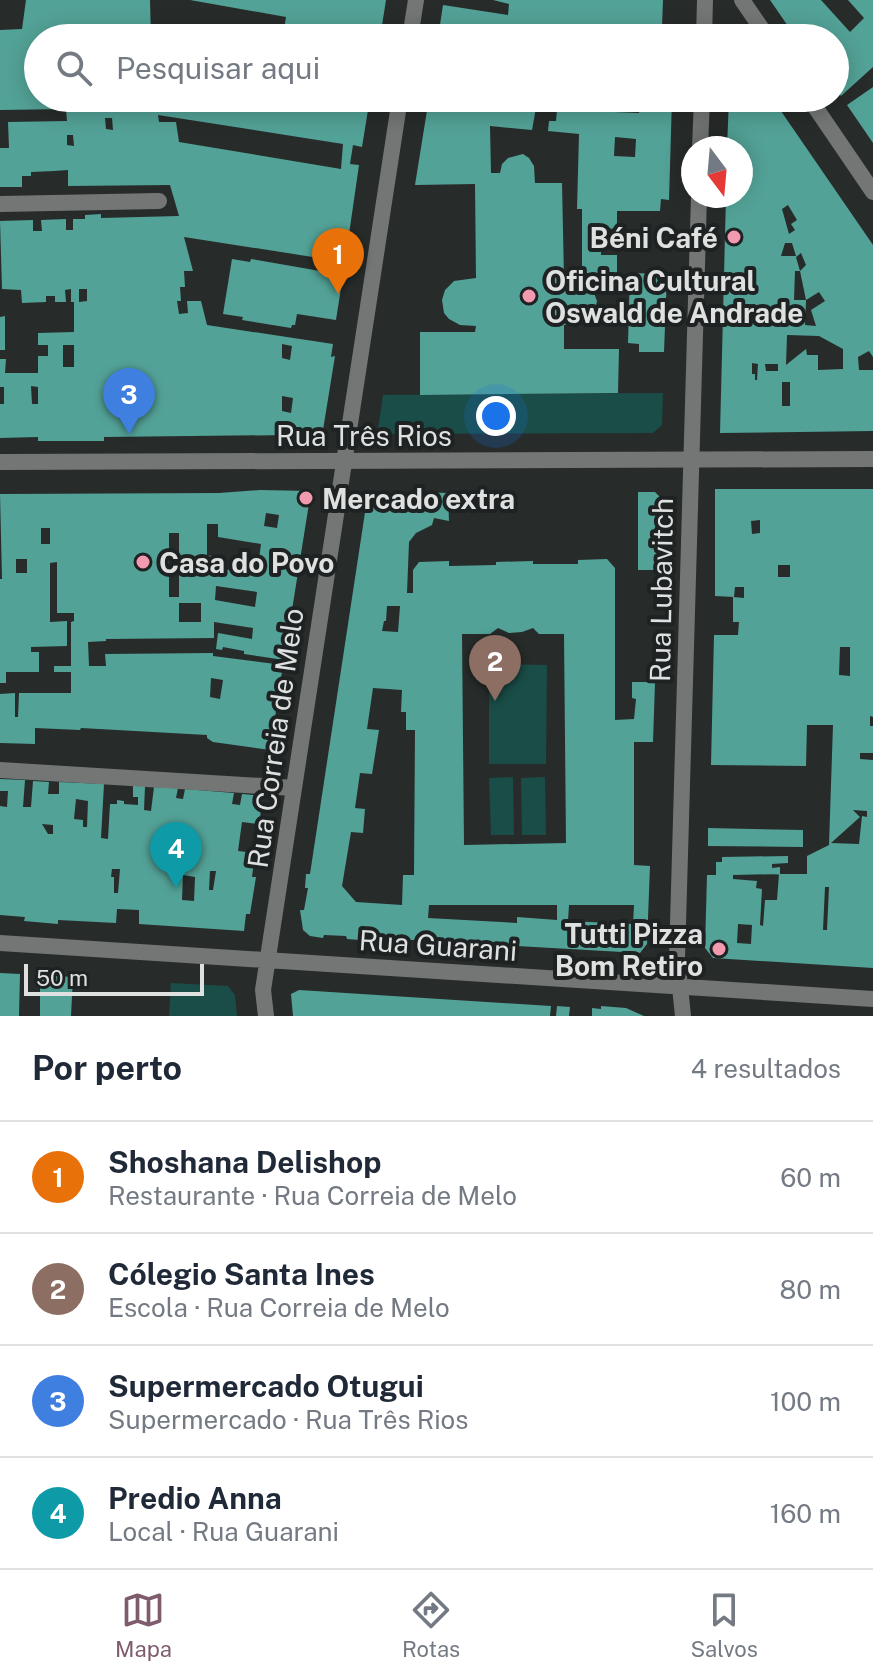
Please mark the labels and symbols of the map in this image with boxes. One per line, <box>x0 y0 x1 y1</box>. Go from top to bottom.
north arrow <box>681 136 753 208</box>
place label: Béni Café <box>590 221 718 254</box>
pin: 1 <box>312 228 364 294</box>
marker: Béni Café <box>725 228 743 246</box>
place label: Oficina Cultural Oswald de Andrade <box>545 264 803 329</box>
marker: Oficina Cultural Oswald de Andrade <box>520 287 538 305</box>
pin: 3 <box>103 368 155 434</box>
your location <box>476 396 516 436</box>
street label: Rua Três Rios <box>276 419 452 452</box>
place label: Mercado extra <box>322 482 515 515</box>
marker: Mercado extra <box>297 489 315 507</box>
street label: Rua Lubavitch <box>643 498 679 682</box>
place label: Casa do Povo <box>159 546 334 579</box>
marker: Casa do Povo <box>134 553 152 571</box>
street label: Rua Correia de Melo <box>240 606 310 870</box>
pin: 2 <box>469 635 521 701</box>
pin: 4 <box>150 822 202 888</box>
place label: Tutti Pizza Bom Retiro <box>555 917 703 982</box>
street label: Rua Guarani <box>358 923 518 967</box>
marker: Tutti Pizza Bom Retiro <box>710 940 728 958</box>
scale bar <box>24 960 204 996</box>

